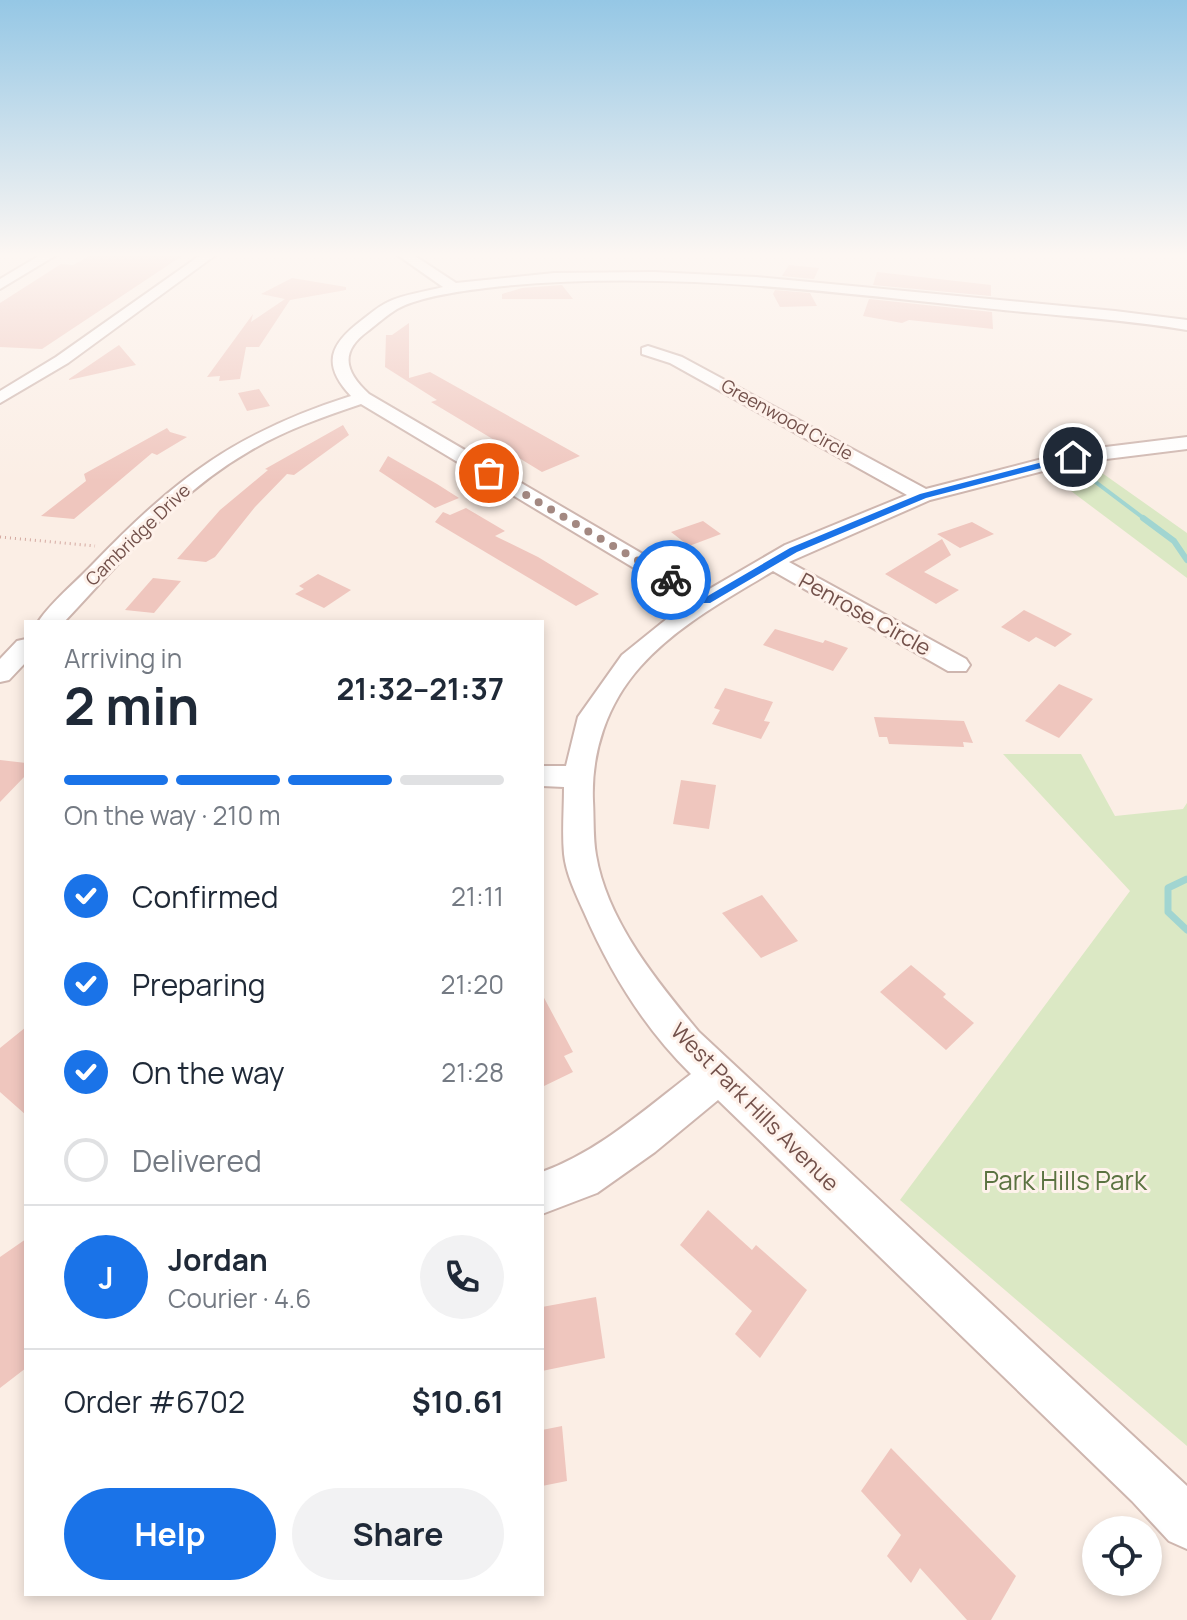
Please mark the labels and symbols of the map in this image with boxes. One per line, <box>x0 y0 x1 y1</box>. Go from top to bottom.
street label: Greenwood Circle <box>717 373 858 465</box>
pin <box>1039 423 1107 491</box>
pin <box>455 439 523 507</box>
street label: Cambridge Drive <box>80 478 195 591</box>
courier <box>631 540 711 620</box>
street label: Penrose Circle <box>794 565 937 663</box>
street label: West Park Hills Avenue <box>664 1016 846 1198</box>
park label: Park Hills Park <box>983 1162 1148 1198</box>

